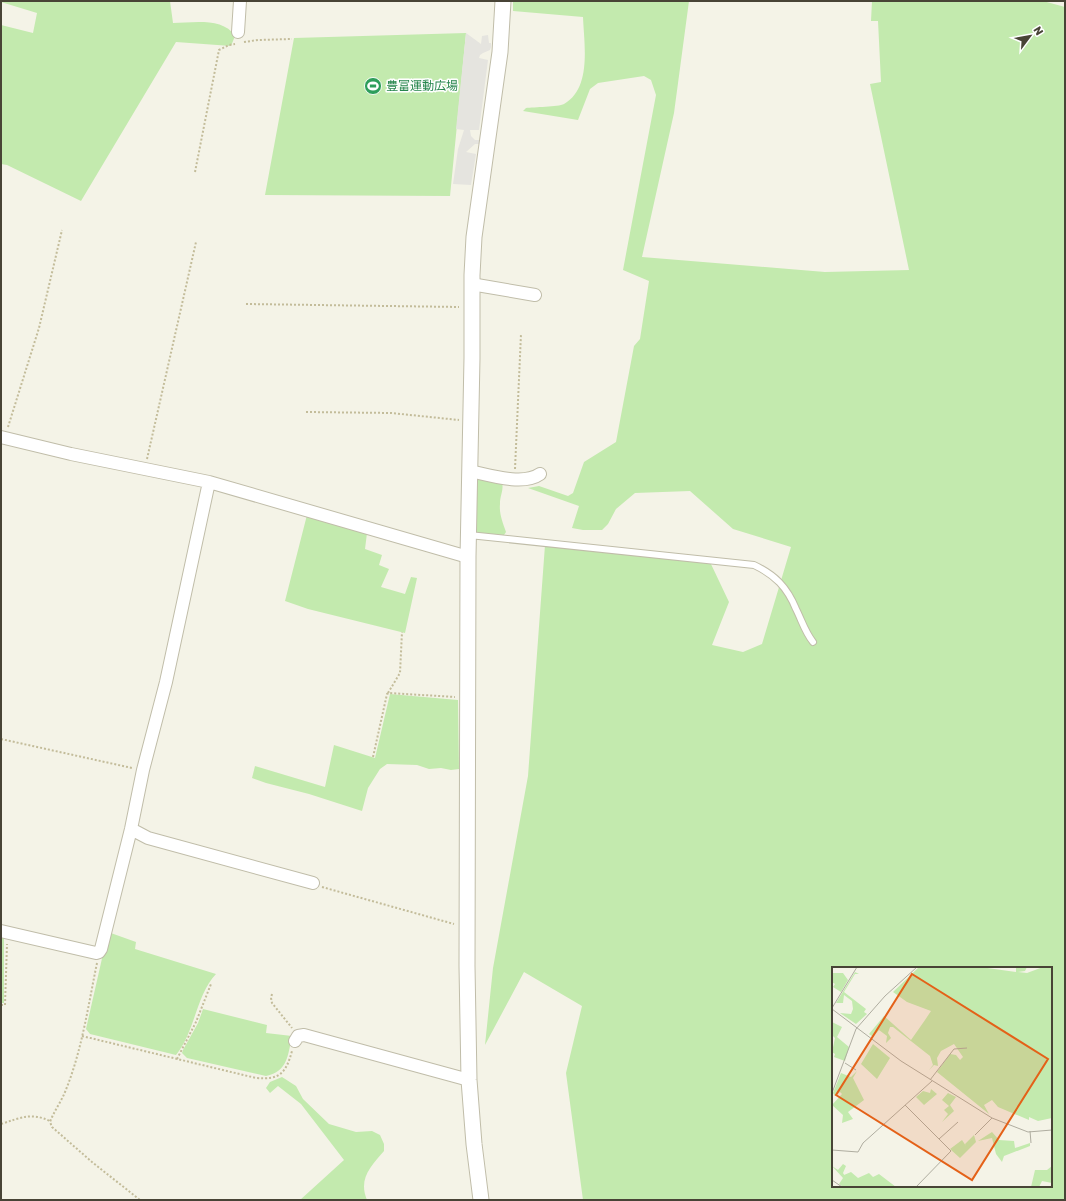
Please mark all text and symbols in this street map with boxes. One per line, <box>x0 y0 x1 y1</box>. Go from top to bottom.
north arrow <box>1010 16 1050 56</box>
text: N <box>1030 24 1046 38</box>
sports icon: 豊富運動広場 <box>363 76 383 96</box>
place label: 豊富運動広場 <box>386 79 458 93</box>
inset map <box>832 967 1052 1187</box>

